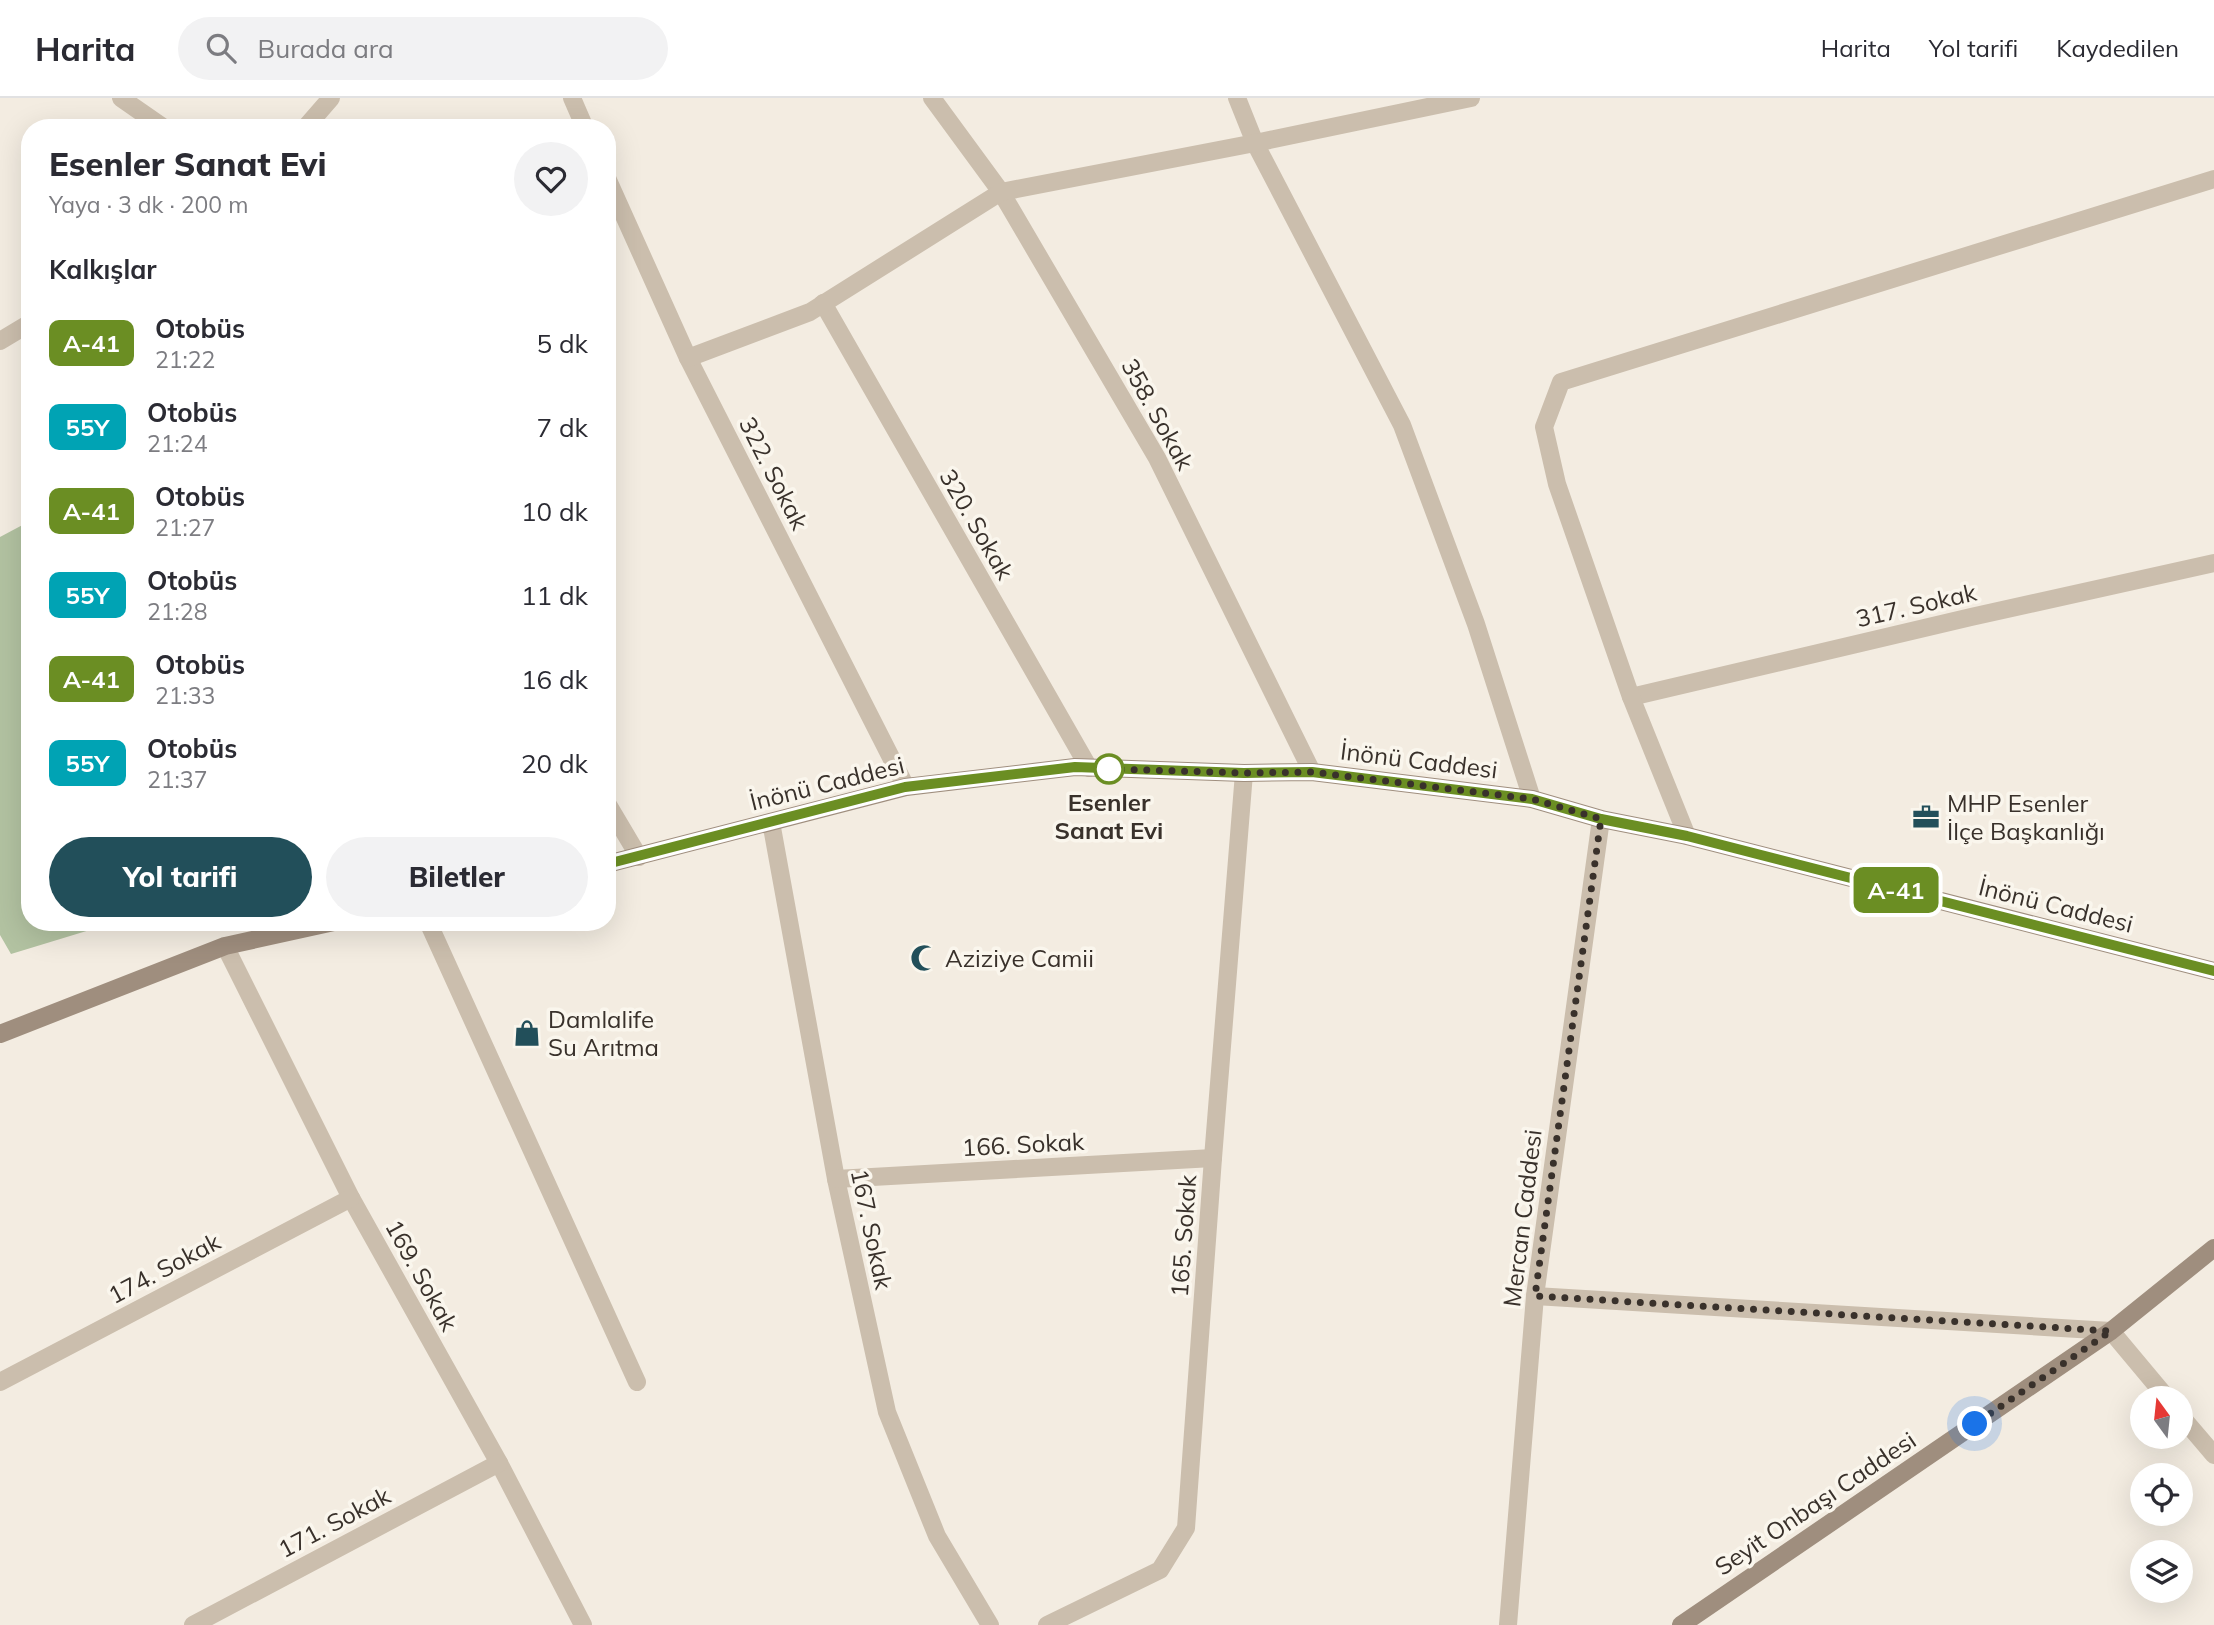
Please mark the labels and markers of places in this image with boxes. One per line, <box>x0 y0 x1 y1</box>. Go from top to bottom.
marker: Esenler Sanat Evi <box>1094 754 1124 784</box>
place label: Esenler Sanat Evi <box>1055 787 1163 845</box>
place label: MHP Esenler İlçe Başkanlığı <box>1947 788 2105 846</box>
office icon: MHP Esenler İlçe Başkanlığı <box>1911 802 1941 832</box>
mosque icon: Aziziye Camii <box>909 943 939 973</box>
place label: Aziziye Camii <box>945 943 1094 973</box>
place label: Damlalife Su Arıtma <box>548 1004 659 1062</box>
shop icon: Damlalife Su Arıtma <box>512 1018 542 1048</box>

